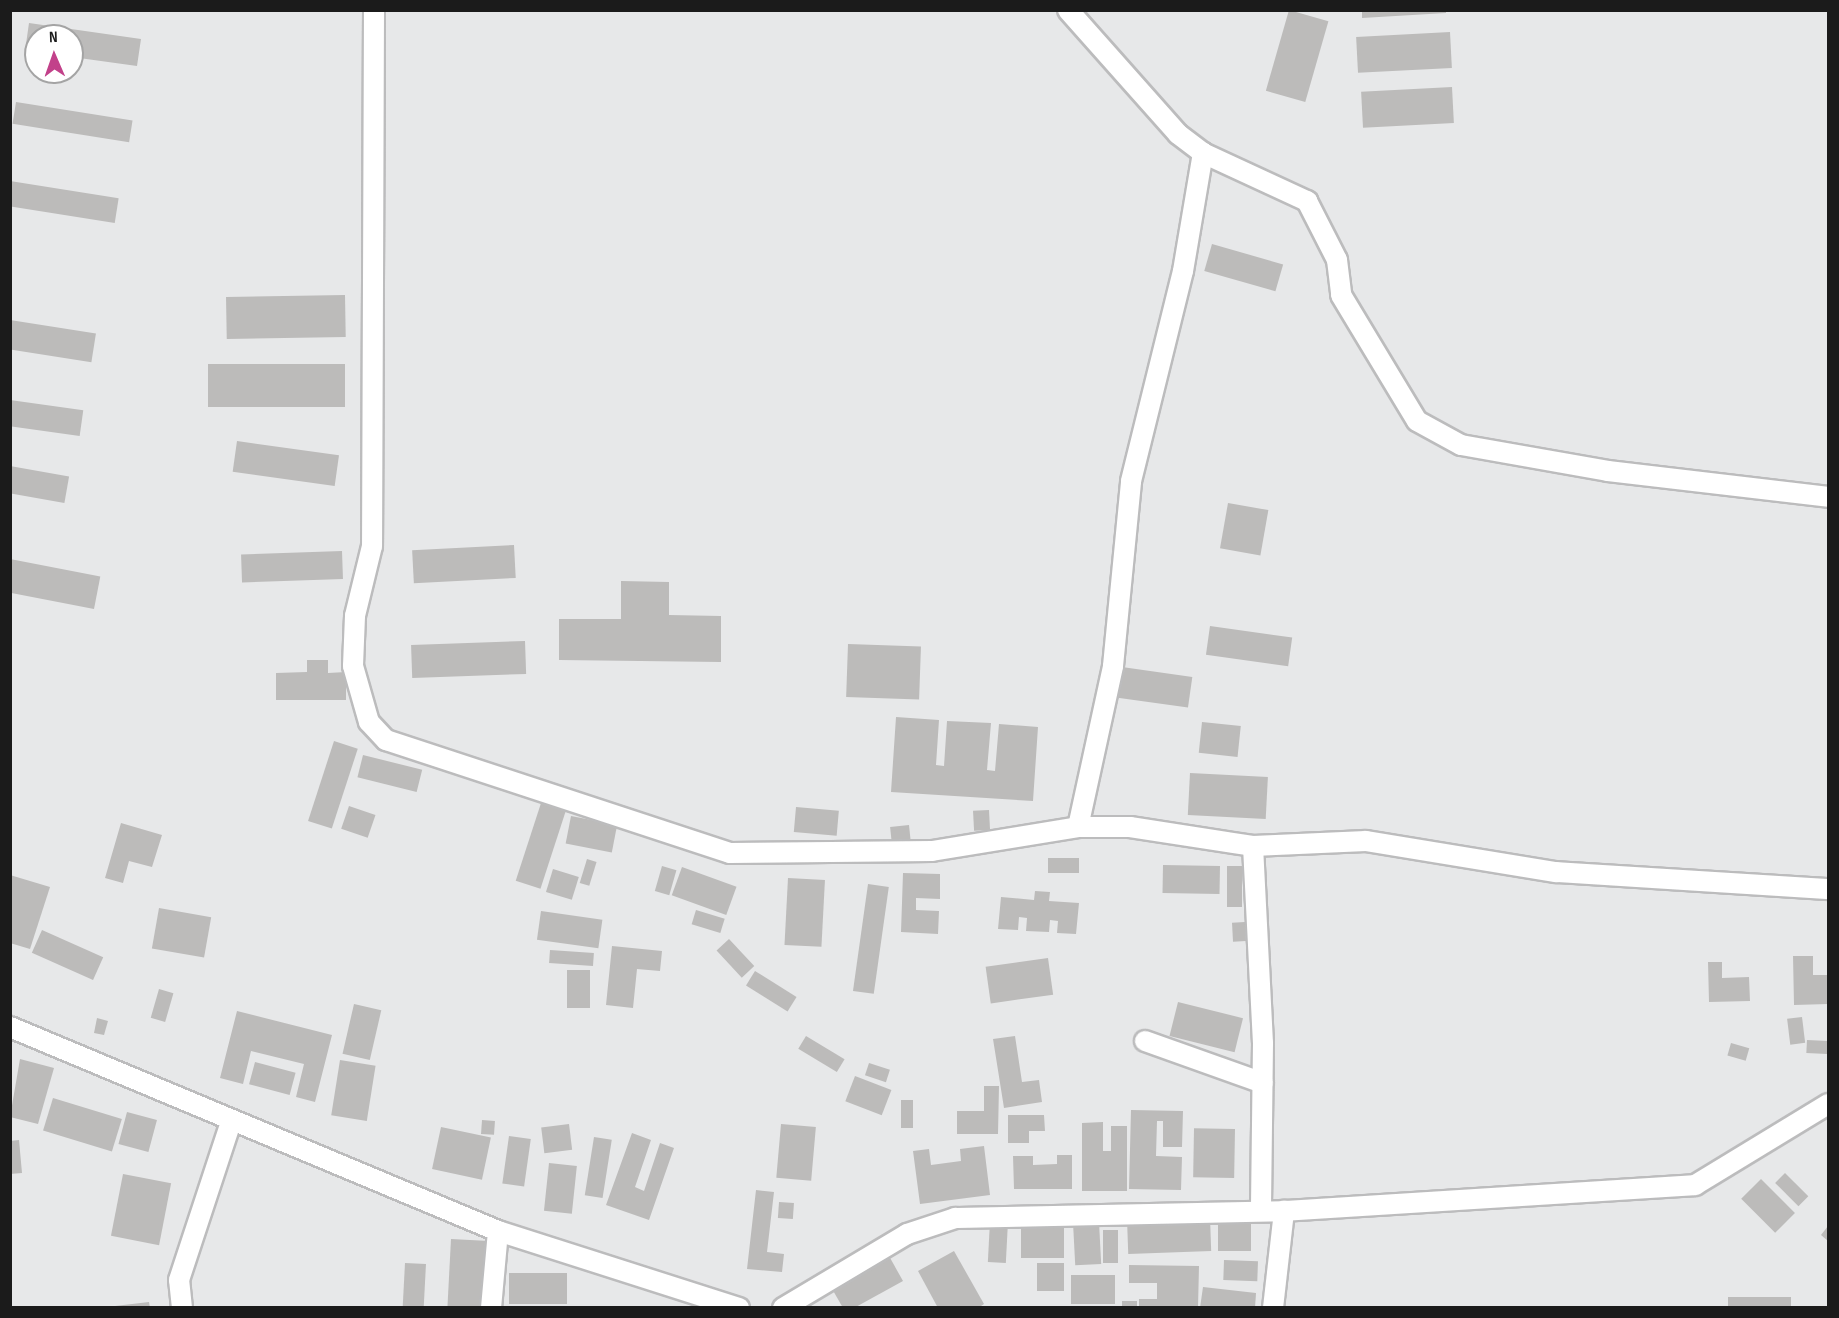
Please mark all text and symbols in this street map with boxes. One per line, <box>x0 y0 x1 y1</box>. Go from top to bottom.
north arrow <box>24 24 84 84</box>
text: N <box>49 28 58 47</box>

